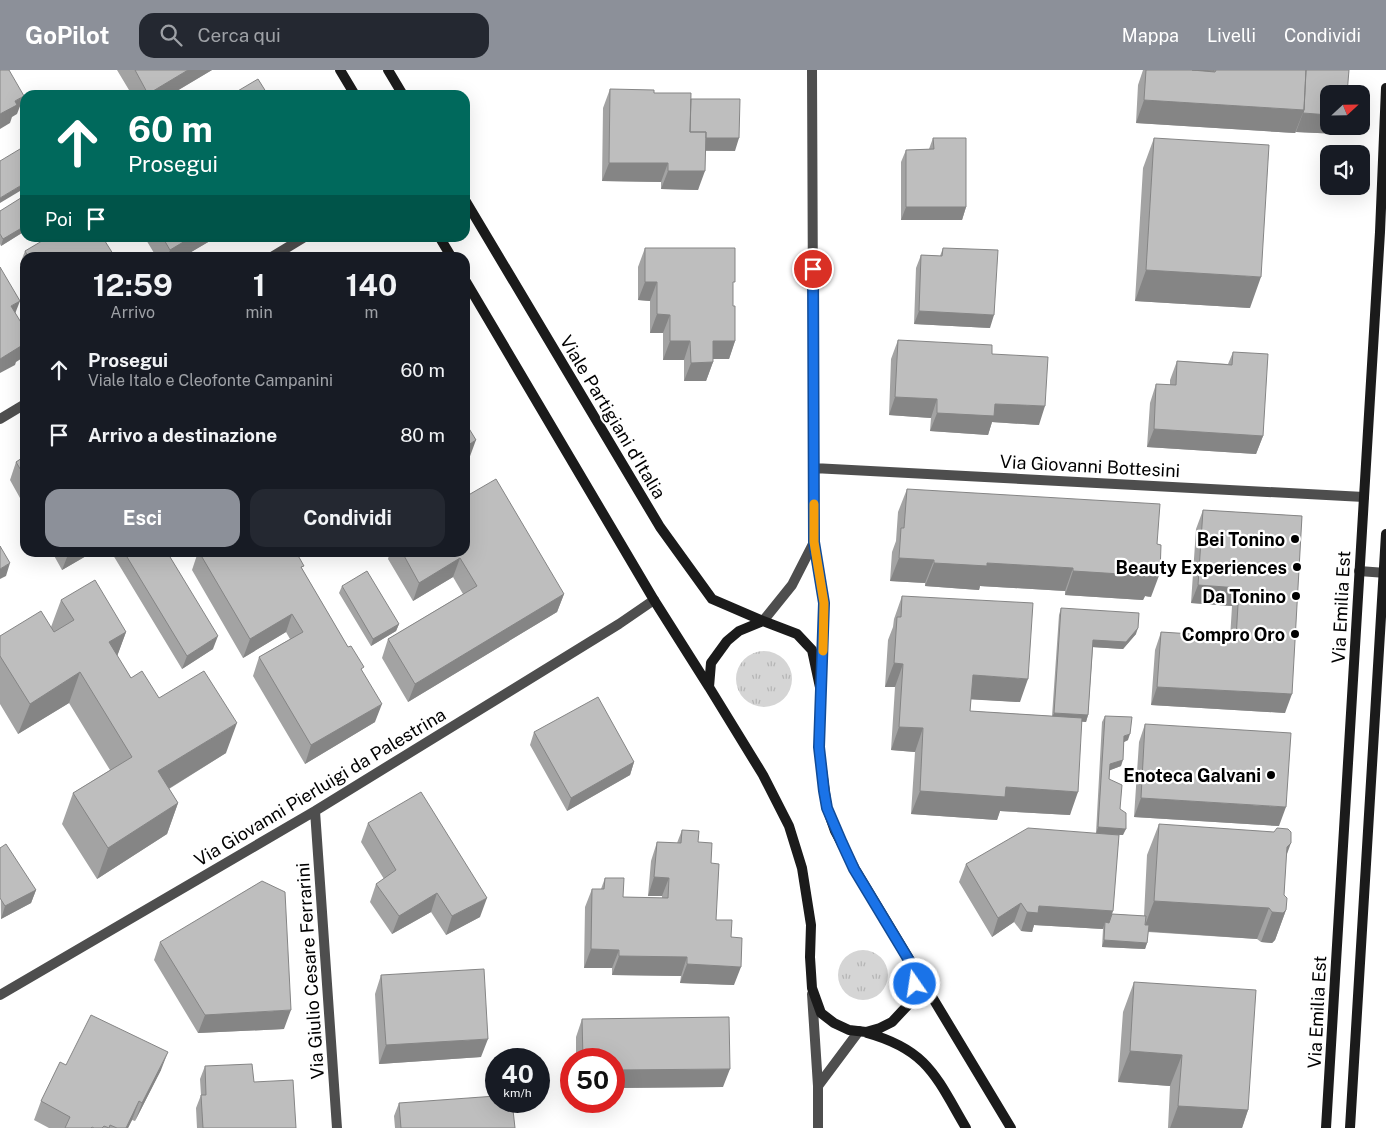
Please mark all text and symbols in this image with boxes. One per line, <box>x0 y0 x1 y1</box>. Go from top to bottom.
search box <box>139 13 489 58</box>
text: GoPilot <box>25 21 109 49</box>
icon: search <box>157 21 185 49</box>
text: Cerca qui <box>197 24 281 46</box>
text: Mappa <box>1122 25 1179 46</box>
text: Livelli <box>1207 25 1256 46</box>
text: Condividi <box>1284 25 1361 46</box>
north arrow <box>1320 85 1370 135</box>
map controls <box>1320 85 1370 195</box>
text: 60 m <box>128 109 213 150</box>
icon: ahead <box>45 110 110 175</box>
button: sound <box>1320 145 1370 195</box>
text: Prosegui <box>128 151 218 177</box>
icon: arrive <box>82 205 110 233</box>
text: Poi <box>45 208 72 230</box>
pin <box>792 248 834 290</box>
icon: arrive <box>799 255 827 283</box>
text: 12:59 <box>93 267 173 303</box>
text: 1 <box>253 267 265 303</box>
text: 140 <box>345 267 397 303</box>
text: Arrivo <box>110 303 155 322</box>
text: min <box>246 303 273 322</box>
text: m <box>364 303 378 322</box>
street label: Viale Partigiani d'Italia <box>556 332 670 502</box>
text: Prosegui <box>88 349 168 371</box>
icon: ahead <box>45 356 73 384</box>
text: 60 m <box>401 359 445 381</box>
text: Viale Italo e Cleofonte Campanini <box>88 371 333 390</box>
icon: arrive <box>45 421 73 449</box>
text: Arrivo a destinazione <box>88 424 277 446</box>
text: 80 m <box>400 424 445 446</box>
street label: Via Giovanni Bottesini <box>999 451 1181 481</box>
button: Esci <box>45 489 240 547</box>
button: Condividi <box>250 489 445 547</box>
place label: Bei Tonino <box>1197 529 1285 550</box>
marker: Bei Tonino <box>1289 533 1301 545</box>
street label: Via Emilia Est <box>1328 550 1354 664</box>
place label: Beauty Experiences <box>1116 557 1287 578</box>
marker: Beauty Experiences <box>1291 561 1303 573</box>
place label: Da Tonino <box>1202 586 1286 607</box>
marker: Da Tonino <box>1290 590 1302 602</box>
place label: Compro Oro <box>1182 624 1285 645</box>
marker: Compro Oro <box>1289 628 1301 640</box>
street label: Via Giovanni Pierluigi da Palestrina <box>191 703 449 871</box>
place label: Enoteca Galvani <box>1123 765 1261 786</box>
marker: Enoteca Galvani <box>1265 769 1277 781</box>
street label: Via Giulio Cesare Ferrarini <box>292 862 328 1080</box>
street label: Via Emilia Est <box>1304 955 1330 1069</box>
position arrow <box>888 957 940 1009</box>
speed limit sign: 50 <box>560 1048 625 1113</box>
text: 40 <box>501 1059 534 1089</box>
text: km/h <box>503 1086 532 1100</box>

